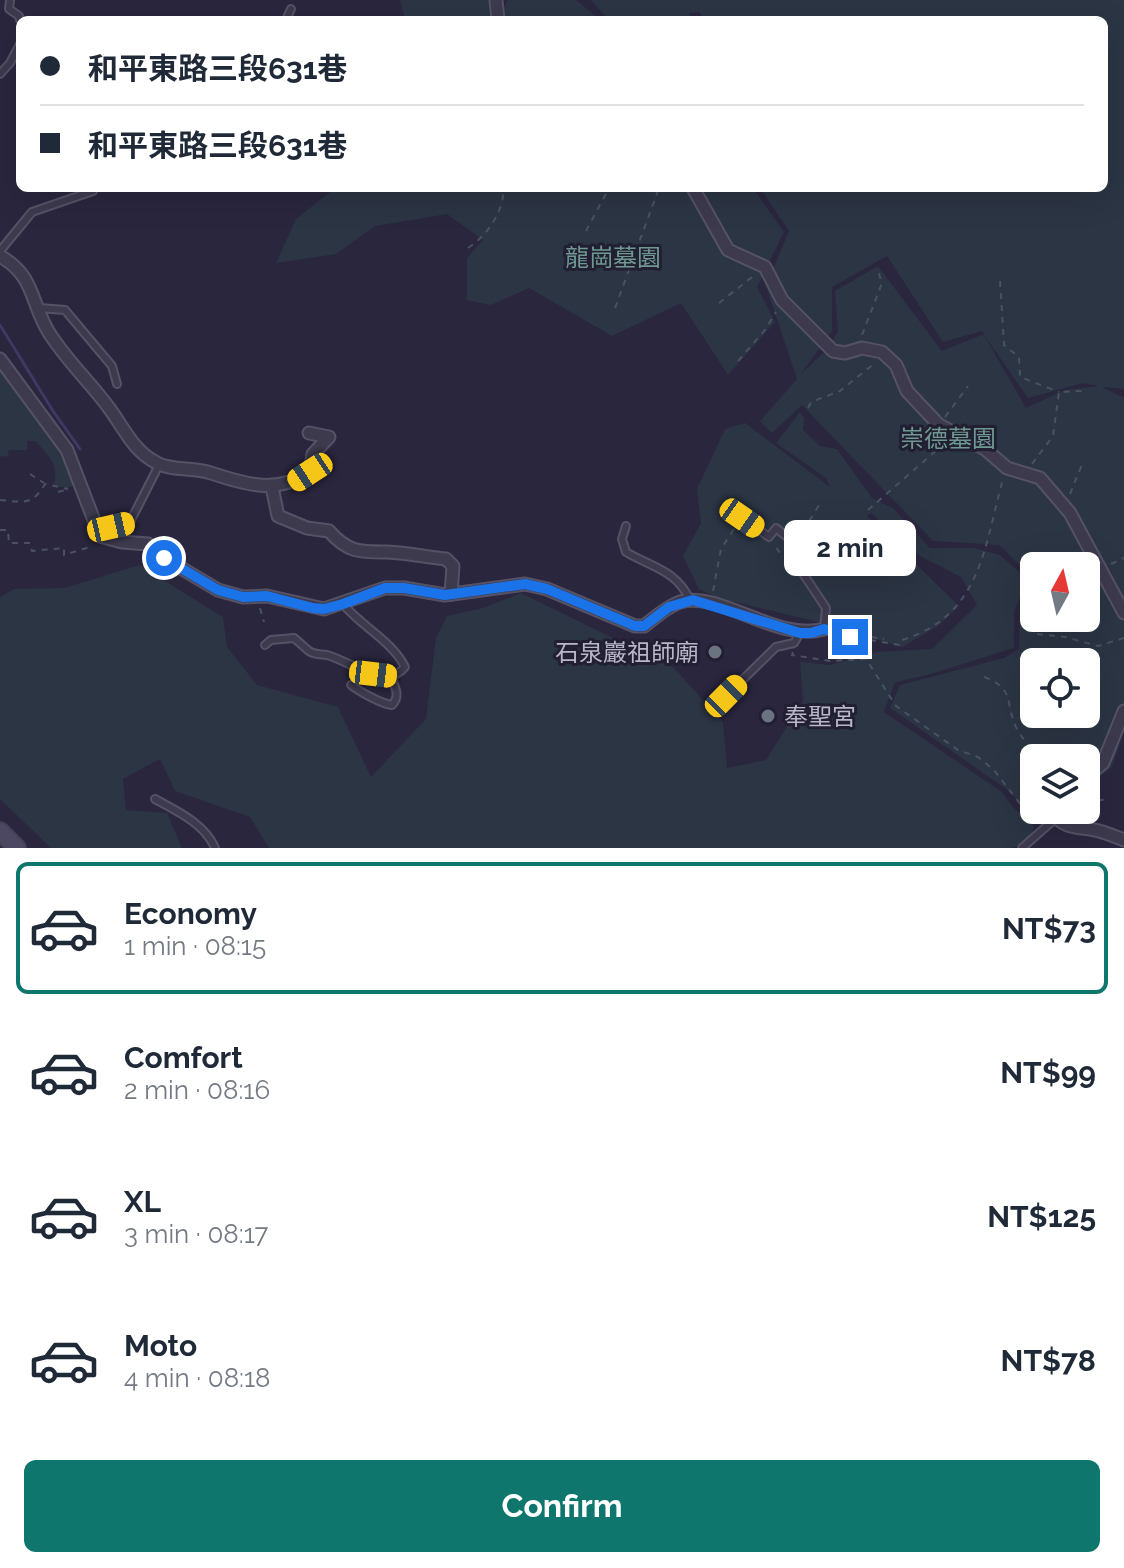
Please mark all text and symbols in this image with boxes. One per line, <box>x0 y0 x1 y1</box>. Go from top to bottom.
text: 和平東路三段631巷 <box>88 51 348 86</box>
text: 和平東路三段631巷 <box>88 128 348 163</box>
park label: 龍崗墓園 <box>565 243 661 272</box>
park label: 崇德墓園 <box>900 424 996 453</box>
car <box>283 449 337 495</box>
car <box>715 494 769 542</box>
car <box>85 510 137 544</box>
callout: 2 min <box>784 521 916 577</box>
text: 2 min <box>816 533 884 563</box>
route start <box>146 540 182 576</box>
north arrow <box>1020 552 1100 632</box>
map controls <box>1020 552 1100 824</box>
route end <box>832 619 868 655</box>
place label: 石泉巖祖師廟 <box>555 638 699 667</box>
marker: 石泉巖祖師廟 <box>706 643 724 661</box>
button: locate <box>1020 648 1100 728</box>
car <box>348 659 398 689</box>
car <box>701 671 751 721</box>
place label: 奉聖宮 <box>784 702 856 731</box>
marker: 奉聖宮 <box>759 707 777 725</box>
button: layers <box>1020 744 1100 824</box>
icon: car <box>28 892 100 964</box>
text: Economy <box>124 896 257 931</box>
text: NT$73 <box>1002 911 1096 946</box>
text: 1 min · 08:15 <box>124 931 266 961</box>
icon: car <box>28 1036 100 1108</box>
text: Comfort <box>124 1040 243 1075</box>
text: NT$99 <box>1000 1055 1096 1090</box>
text: 2 min · 08:16 <box>124 1075 270 1105</box>
icon: car <box>28 1180 100 1252</box>
text: XL <box>124 1184 161 1219</box>
text: NT$125 <box>987 1199 1096 1234</box>
text: 3 min · 08:17 <box>124 1219 269 1249</box>
icon: car <box>28 1324 100 1396</box>
text: Moto <box>124 1328 197 1363</box>
text: NT$78 <box>1001 1343 1096 1378</box>
text: 4 min · 08:18 <box>124 1363 270 1393</box>
button: Confirm <box>24 1460 1100 1552</box>

